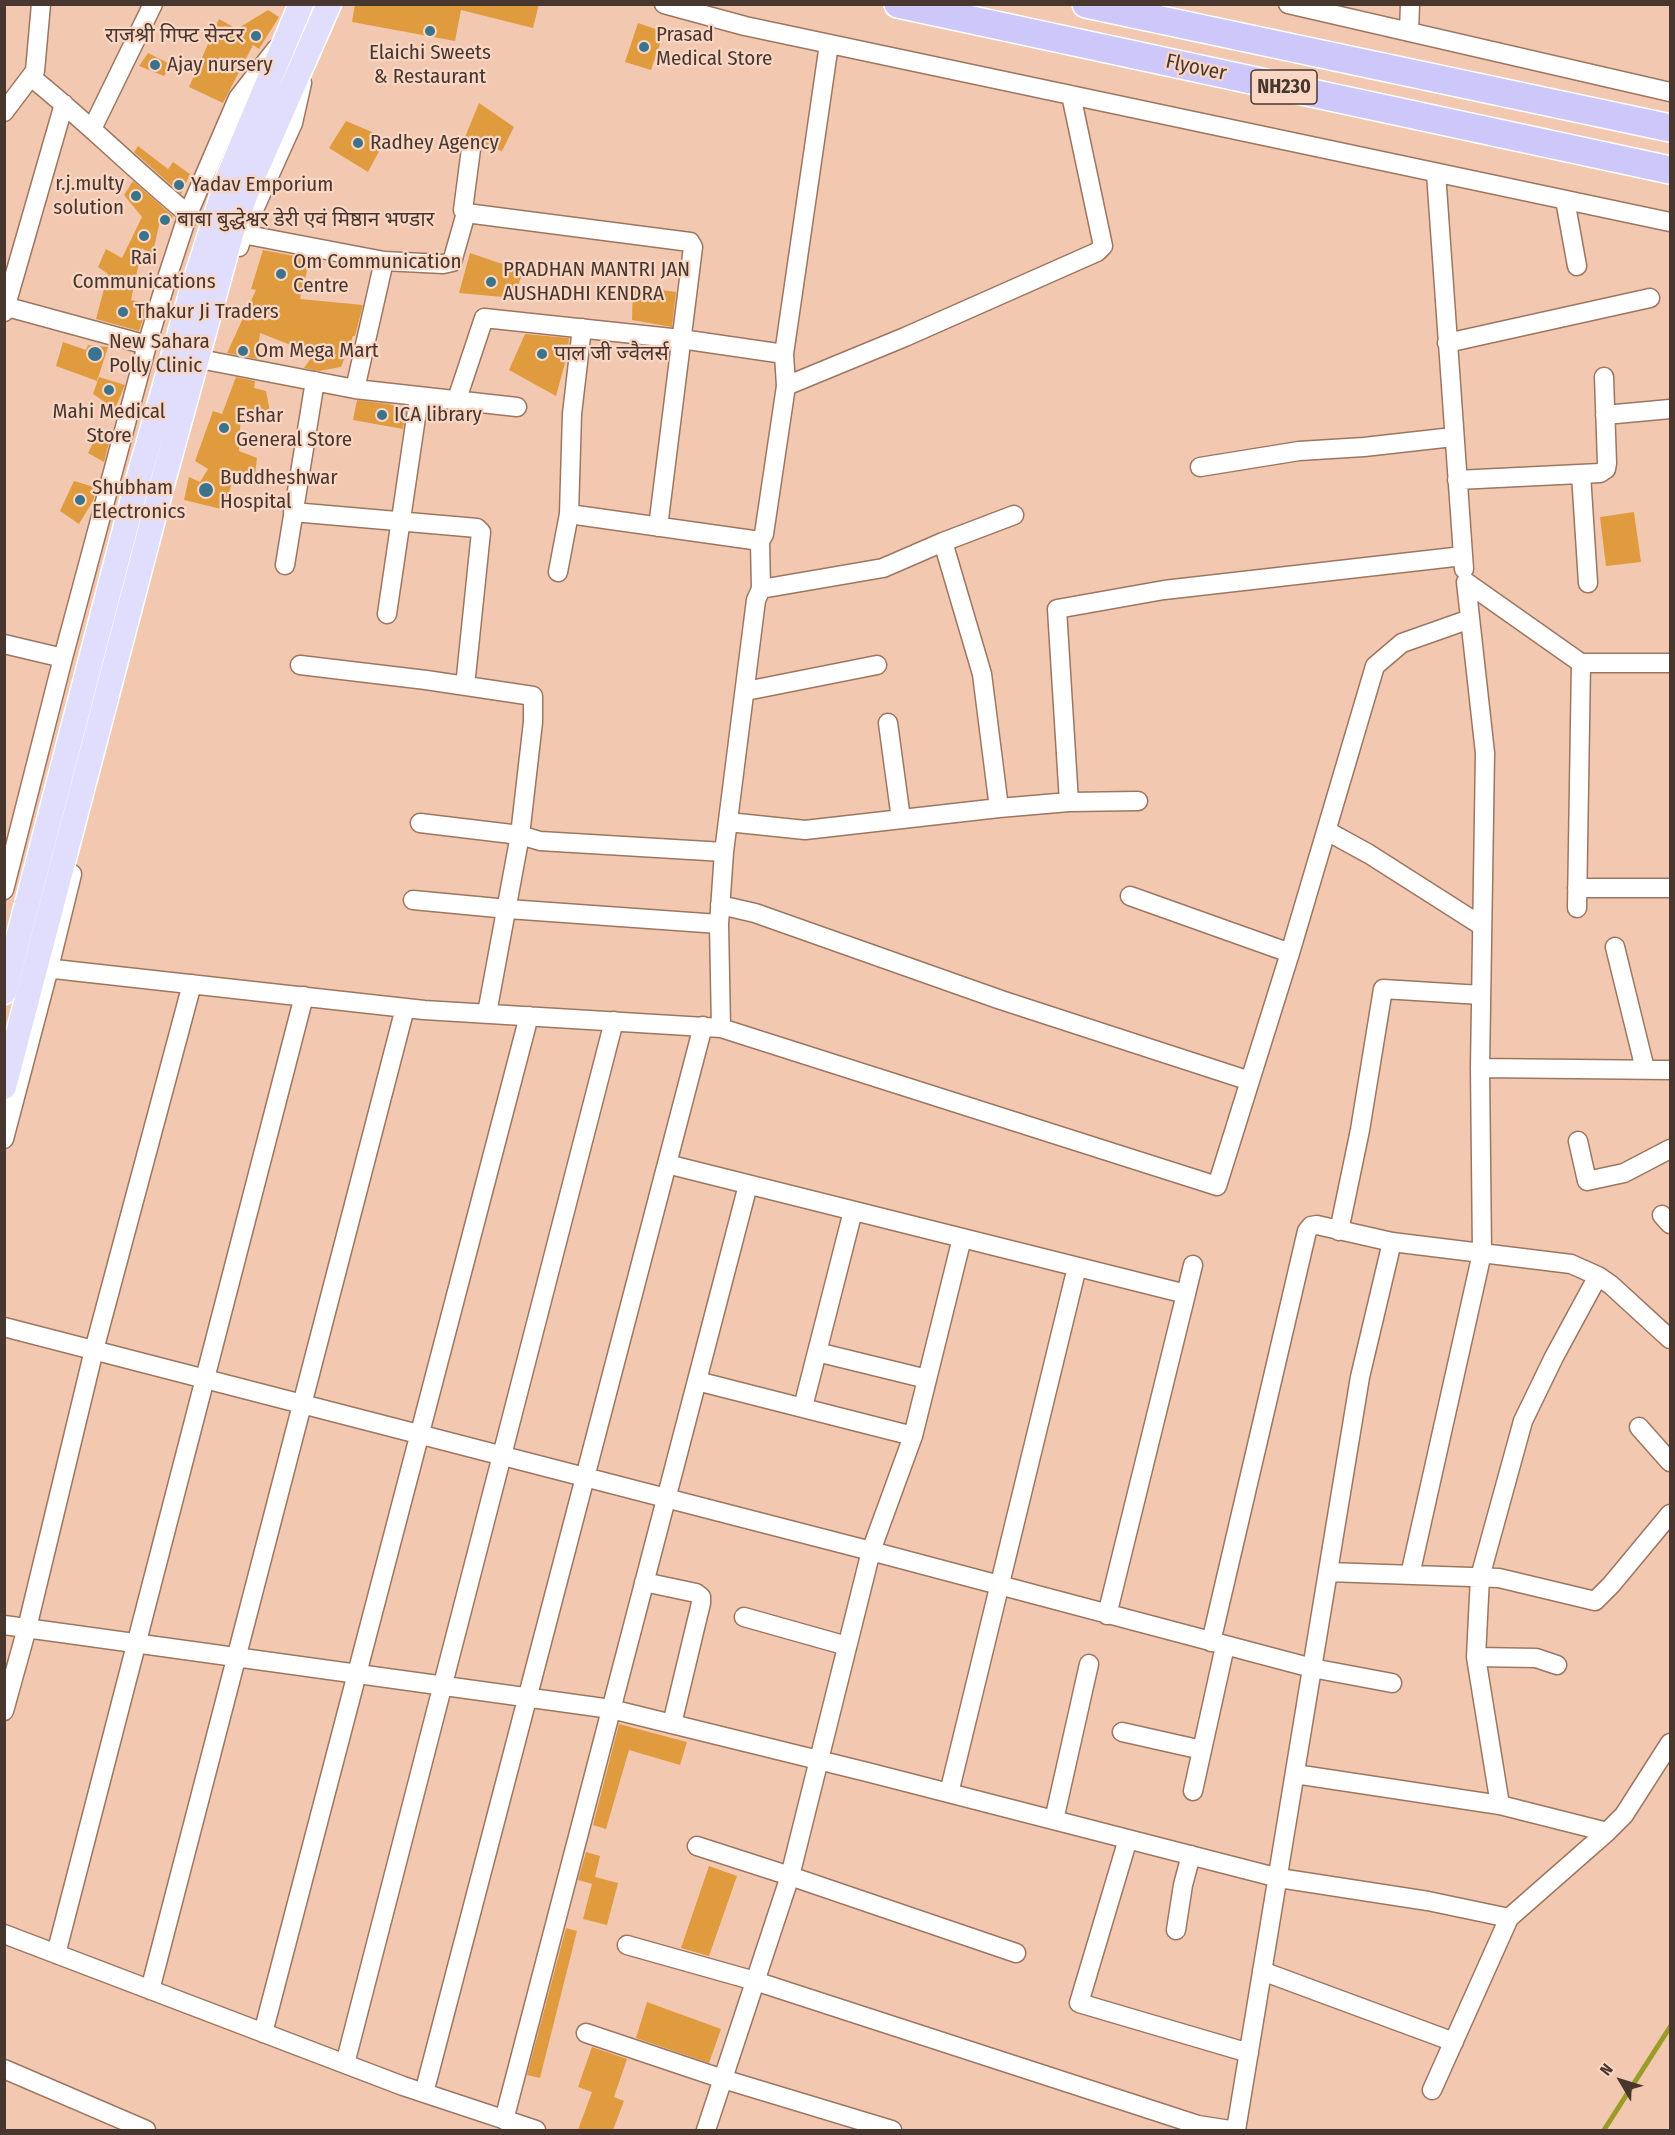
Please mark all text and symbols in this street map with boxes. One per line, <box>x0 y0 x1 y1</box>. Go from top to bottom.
place label: Prasad Medical Store <box>656 22 772 72</box>
place label: राजश्री गिफ्ट सेन्टर <box>105 23 244 49</box>
marker: Elaichi Sweets & Restaurant <box>423 24 437 38</box>
marker: राजश्री गिफ्ट सेन्टर <box>249 29 263 43</box>
place label: Elaichi Sweets & Restaurant <box>369 40 491 90</box>
marker: Prasad Medical Store <box>637 40 651 54</box>
street label: Flyover <box>1163 49 1229 87</box>
place label: Ajay nursery <box>167 52 273 78</box>
marker: Ajay nursery <box>148 58 162 72</box>
road number: NH230 <box>1251 70 1317 104</box>
place label: Radhey Agency <box>370 130 499 156</box>
marker: Radhey Agency <box>351 136 365 150</box>
place label: r.j.multy solution <box>53 171 124 221</box>
place label: Yadav Emporium <box>191 172 333 198</box>
marker: Yadav Emporium <box>172 178 186 192</box>
marker: r.j.multy solution <box>129 189 143 203</box>
place label: बाबा बुद्धेश्वर डेरी एवं मिष्ठान भण्डार <box>177 207 434 233</box>
marker: बाबा बुद्धेश्वर डेरी एवं मिष्ठान भण्डार <box>158 213 172 227</box>
marker: Rai Communications <box>137 229 151 243</box>
place label: Rai Communications <box>72 245 216 295</box>
place label: Om Communication Centre <box>293 249 462 299</box>
place label: PRADHAN MANTRI JAN AUSHADHI KENDRA <box>503 257 690 307</box>
marker: Om Communication Centre <box>274 267 288 281</box>
marker: PRADHAN MANTRI JAN AUSHADHI KENDRA <box>484 275 498 289</box>
place label: Thakur Ji Traders <box>135 299 279 325</box>
marker: Thakur Ji Traders <box>116 305 130 319</box>
place label: New Sahara Polly Clinic <box>109 329 210 379</box>
place label: Om Mega Mart <box>255 338 379 364</box>
place label: पाल जी ज्वैलर्स <box>554 341 669 367</box>
marker: Om Mega Mart <box>236 344 250 358</box>
marker: New Sahara Polly Clinic <box>86 345 104 363</box>
marker: पाल जी ज्वैलर्स <box>535 347 549 361</box>
marker: Mahi Medical Store <box>102 383 116 397</box>
place label: Mahi Medical Store <box>53 399 165 449</box>
place label: ICA library <box>394 402 482 428</box>
place label: Eshar General Store <box>236 403 352 453</box>
marker: ICA library <box>375 408 389 422</box>
marker: Eshar General Store <box>217 421 231 435</box>
place label: Buddheshwar Hospital <box>220 465 338 515</box>
place label: Shubham Electronics <box>92 475 185 525</box>
marker: Buddheshwar Hospital <box>197 481 215 499</box>
marker: Shubham Electronics <box>73 493 87 507</box>
north arrow <box>1591 2051 1651 2111</box>
text: N <box>1596 2060 1617 2079</box>

